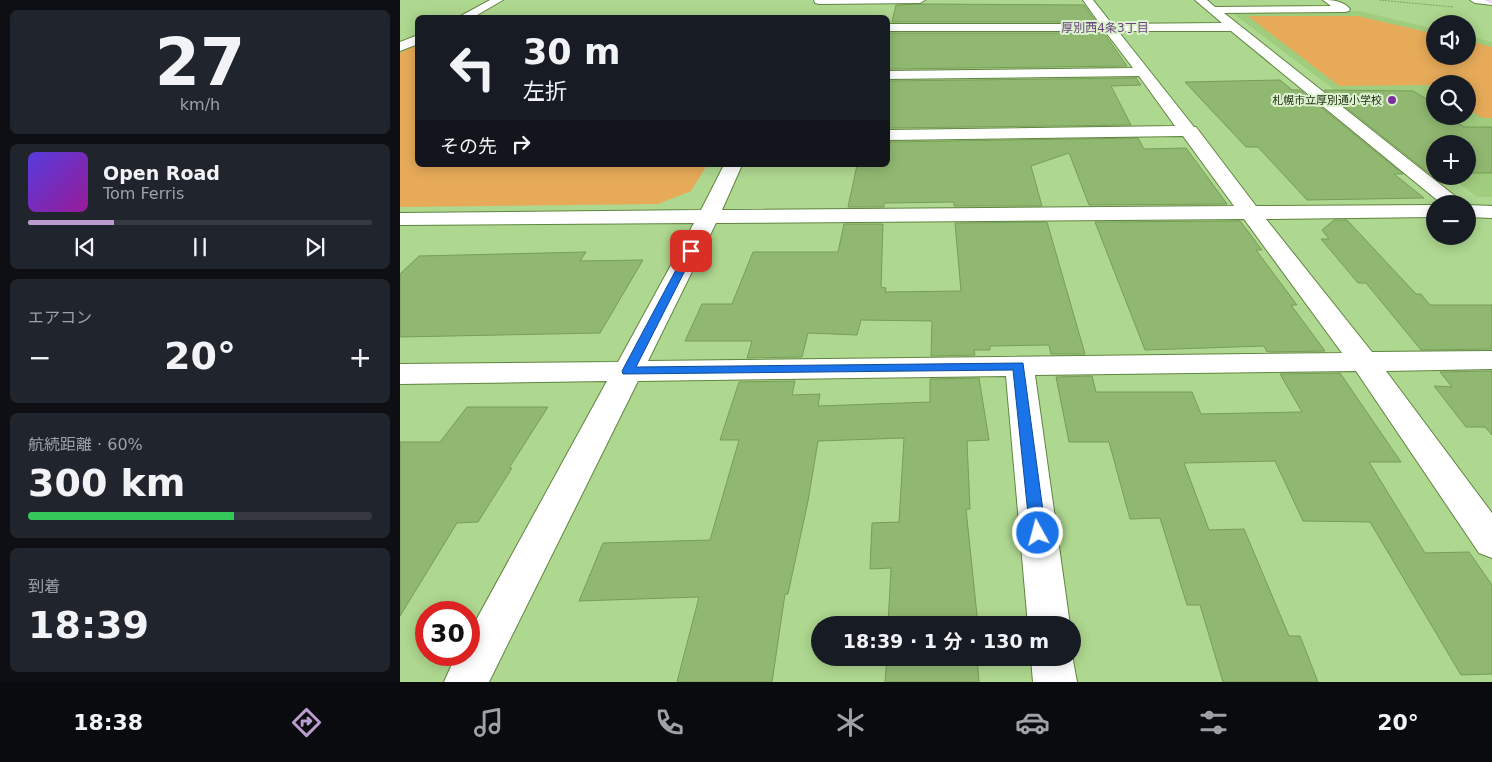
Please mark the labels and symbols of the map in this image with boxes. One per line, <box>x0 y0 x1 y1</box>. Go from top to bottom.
district label: 厚別西4条3丁目 <box>1061 21 1149 35</box>
place label: 札幌市立厚別通小学校 <box>1272 94 1382 107</box>
marker: 札幌市立厚別通小学校 <box>1386 94 1398 106</box>
pin <box>670 230 712 272</box>
position arrow <box>1011 506 1063 558</box>
speed limit sign: 30 <box>415 601 480 666</box>

